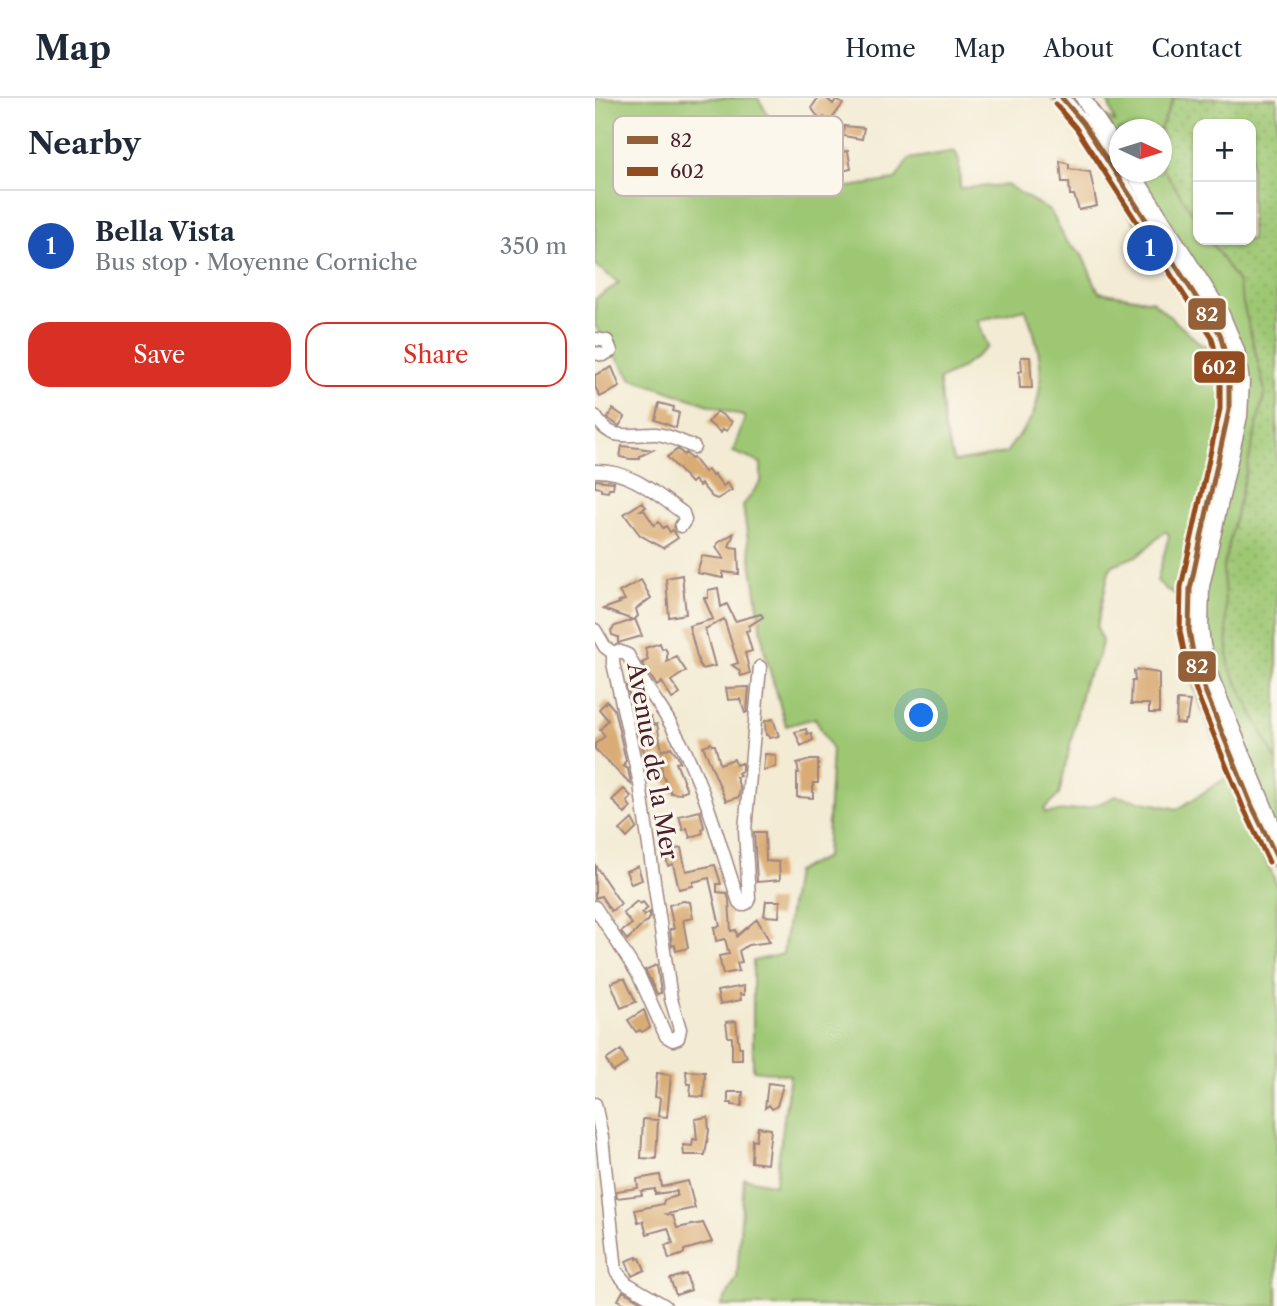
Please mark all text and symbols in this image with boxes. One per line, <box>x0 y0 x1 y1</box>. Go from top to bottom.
text: Map <box>35 28 111 69</box>
text: Home <box>845 34 916 63</box>
text: Map <box>954 34 1005 63</box>
text: About <box>1043 34 1114 63</box>
text: Contact <box>1152 34 1242 63</box>
legend <box>613 116 843 196</box>
north arrow <box>1109 119 1172 182</box>
map controls <box>1193 119 1256 245</box>
button: + <box>1193 119 1256 182</box>
text: Nearby <box>28 125 141 162</box>
text: 82 <box>670 129 692 152</box>
text: 602 <box>670 160 704 183</box>
button: − <box>1193 182 1256 245</box>
text: Bella Vista <box>95 216 235 248</box>
pin: 1 <box>1127 222 1173 274</box>
text: 1 <box>46 232 56 260</box>
text: 350 m <box>500 232 567 260</box>
text: Bus stop · Moyenne Corniche <box>95 248 418 276</box>
line badge: 82 <box>1187 297 1227 331</box>
text: 82 <box>1196 303 1218 326</box>
button: Save <box>28 322 291 387</box>
button: Share <box>305 322 567 387</box>
line badge: 602 <box>1193 350 1246 384</box>
text: 602 <box>1202 356 1236 379</box>
line badge: 82 <box>1177 650 1217 683</box>
text: 82 <box>1186 655 1208 678</box>
street label: Avenue de la Mer <box>621 659 685 862</box>
your location <box>904 698 938 732</box>

